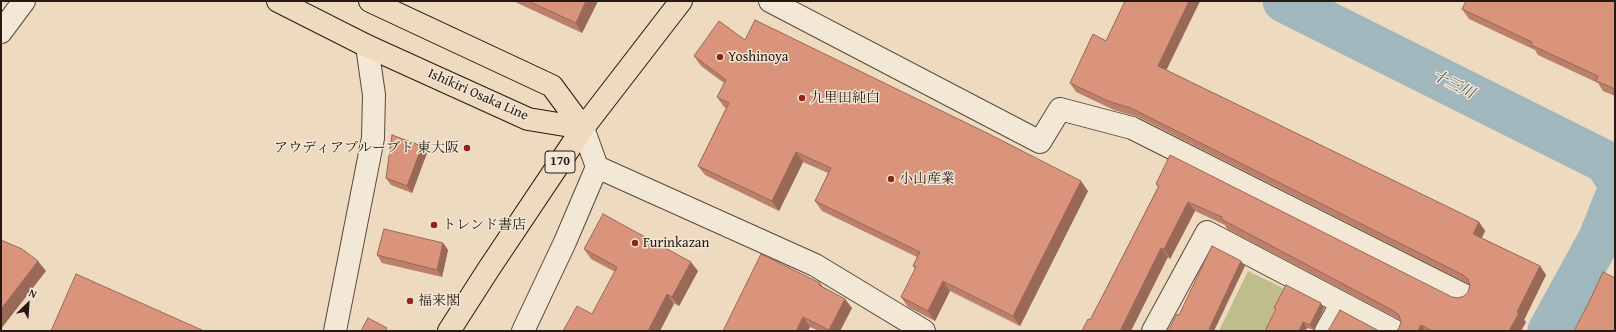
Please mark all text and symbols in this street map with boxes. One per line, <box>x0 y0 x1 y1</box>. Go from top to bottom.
place label: Yoshinoya <box>728 49 788 65</box>
marker: Yoshinoya <box>715 52 725 62</box>
street label: Ishikiri Osaka Line <box>425 65 531 125</box>
water label: 十三川 <box>1429 67 1477 103</box>
place label: 九里田純白 <box>810 90 880 106</box>
marker: 九里田純白 <box>797 93 807 103</box>
place label: アウディアプルーブド 東大阪 <box>274 140 459 156</box>
marker: アウディアプルーブド 東大阪 <box>462 143 472 153</box>
road number: 170 <box>545 151 575 173</box>
place label: 小山産業 <box>899 171 955 187</box>
marker: 小山産業 <box>886 174 896 184</box>
place label: トレンド書店 <box>442 217 526 233</box>
marker: トレンド書店 <box>429 220 439 230</box>
place label: Furinkazan <box>643 235 709 251</box>
marker: Furinkazan <box>630 238 640 248</box>
north arrow <box>8 284 48 324</box>
text: N <box>26 284 40 302</box>
place label: 福来閣 <box>418 293 460 309</box>
marker: 福来閣 <box>405 296 415 306</box>

